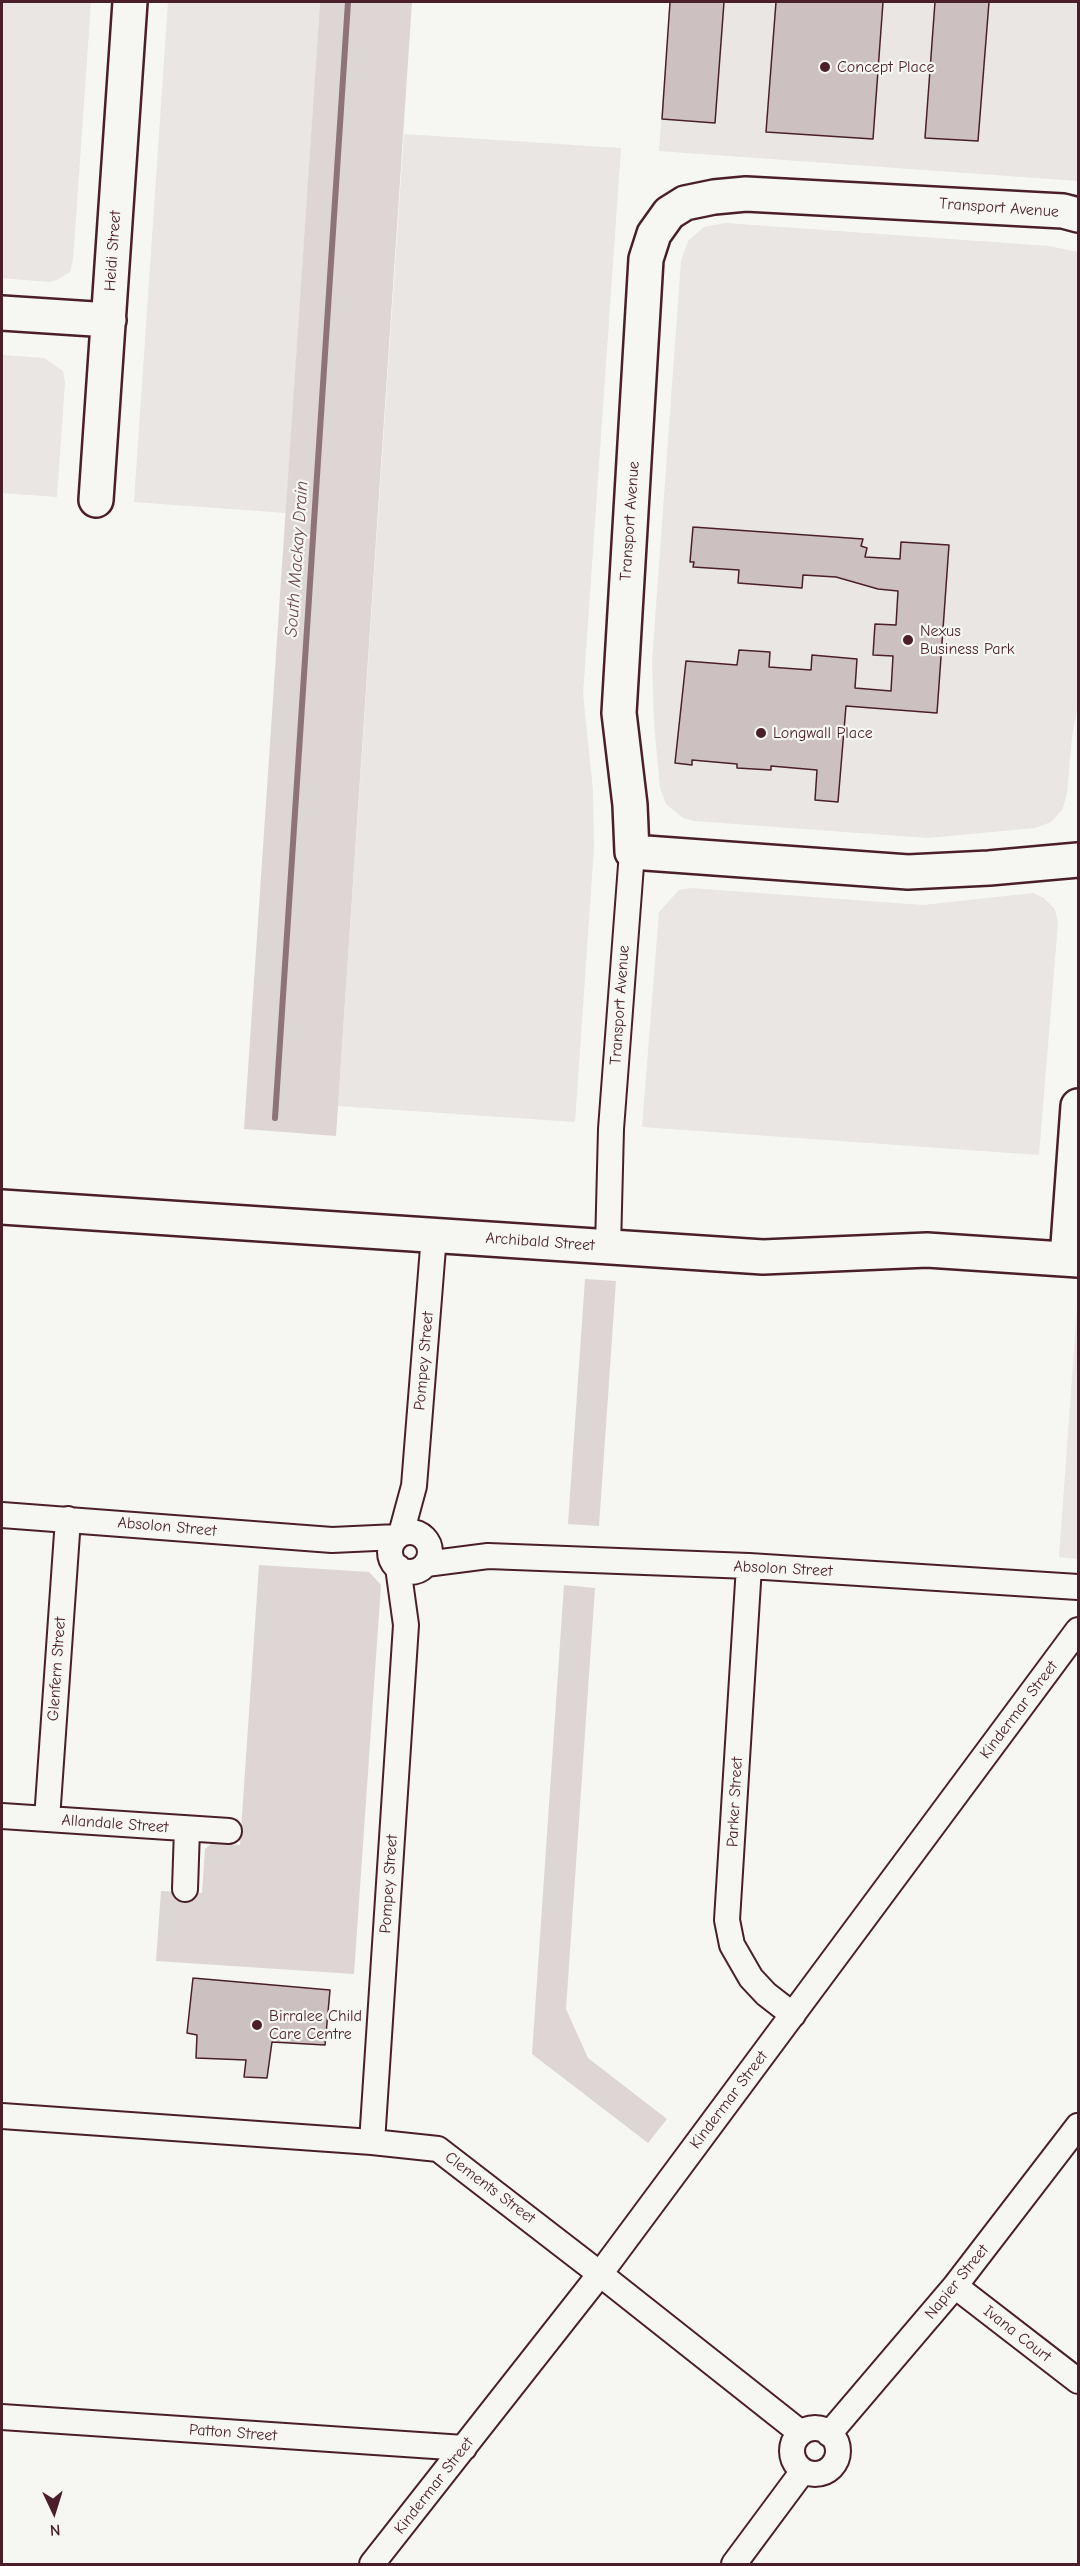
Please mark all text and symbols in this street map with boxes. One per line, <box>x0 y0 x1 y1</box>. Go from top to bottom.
place label: Concept Place <box>837 57 935 77</box>
marker: Concept Place <box>818 60 832 74</box>
street label: Transport Avenue <box>938 194 1060 222</box>
street label: Heidi Street <box>101 210 125 292</box>
street label: Transport Avenue <box>616 460 644 582</box>
water label: South Mackay Drain <box>281 480 313 638</box>
place label: Nexus Business Park <box>920 621 1015 659</box>
marker: Nexus Business Park <box>901 633 915 647</box>
place label: Longwall Place <box>773 723 873 743</box>
marker: Longwall Place <box>754 726 768 740</box>
street label: Transport Avenue <box>606 944 634 1066</box>
street label: Archibald Street <box>485 1229 595 1255</box>
street label: Pompey Street <box>410 1311 438 1411</box>
street label: Absolon Street <box>117 1513 217 1541</box>
street label: Absolon Street <box>733 1557 833 1581</box>
street label: Glenfern Street <box>44 1616 70 1722</box>
street label: Kindermar Street <box>976 1657 1062 1763</box>
street label: Parker Street <box>723 1757 747 1847</box>
street label: Allandale Street <box>61 1811 169 1837</box>
street label: Pompey Street <box>376 1834 402 1934</box>
place label: Birralee Child Care Centre <box>269 2006 362 2044</box>
marker: Birralee Child Care Centre <box>250 2018 264 2032</box>
street label: Kindermar Street <box>686 2047 772 2153</box>
street label: Clements Street <box>441 2148 539 2228</box>
street label: Napier Street <box>921 2241 993 2323</box>
street label: Ivana Court <box>979 2302 1055 2366</box>
street label: Patton Street <box>188 2420 278 2446</box>
street label: Kindermar Street <box>390 2434 478 2538</box>
north arrow <box>24 2482 84 2542</box>
text: N <box>49 2521 61 2539</box>

